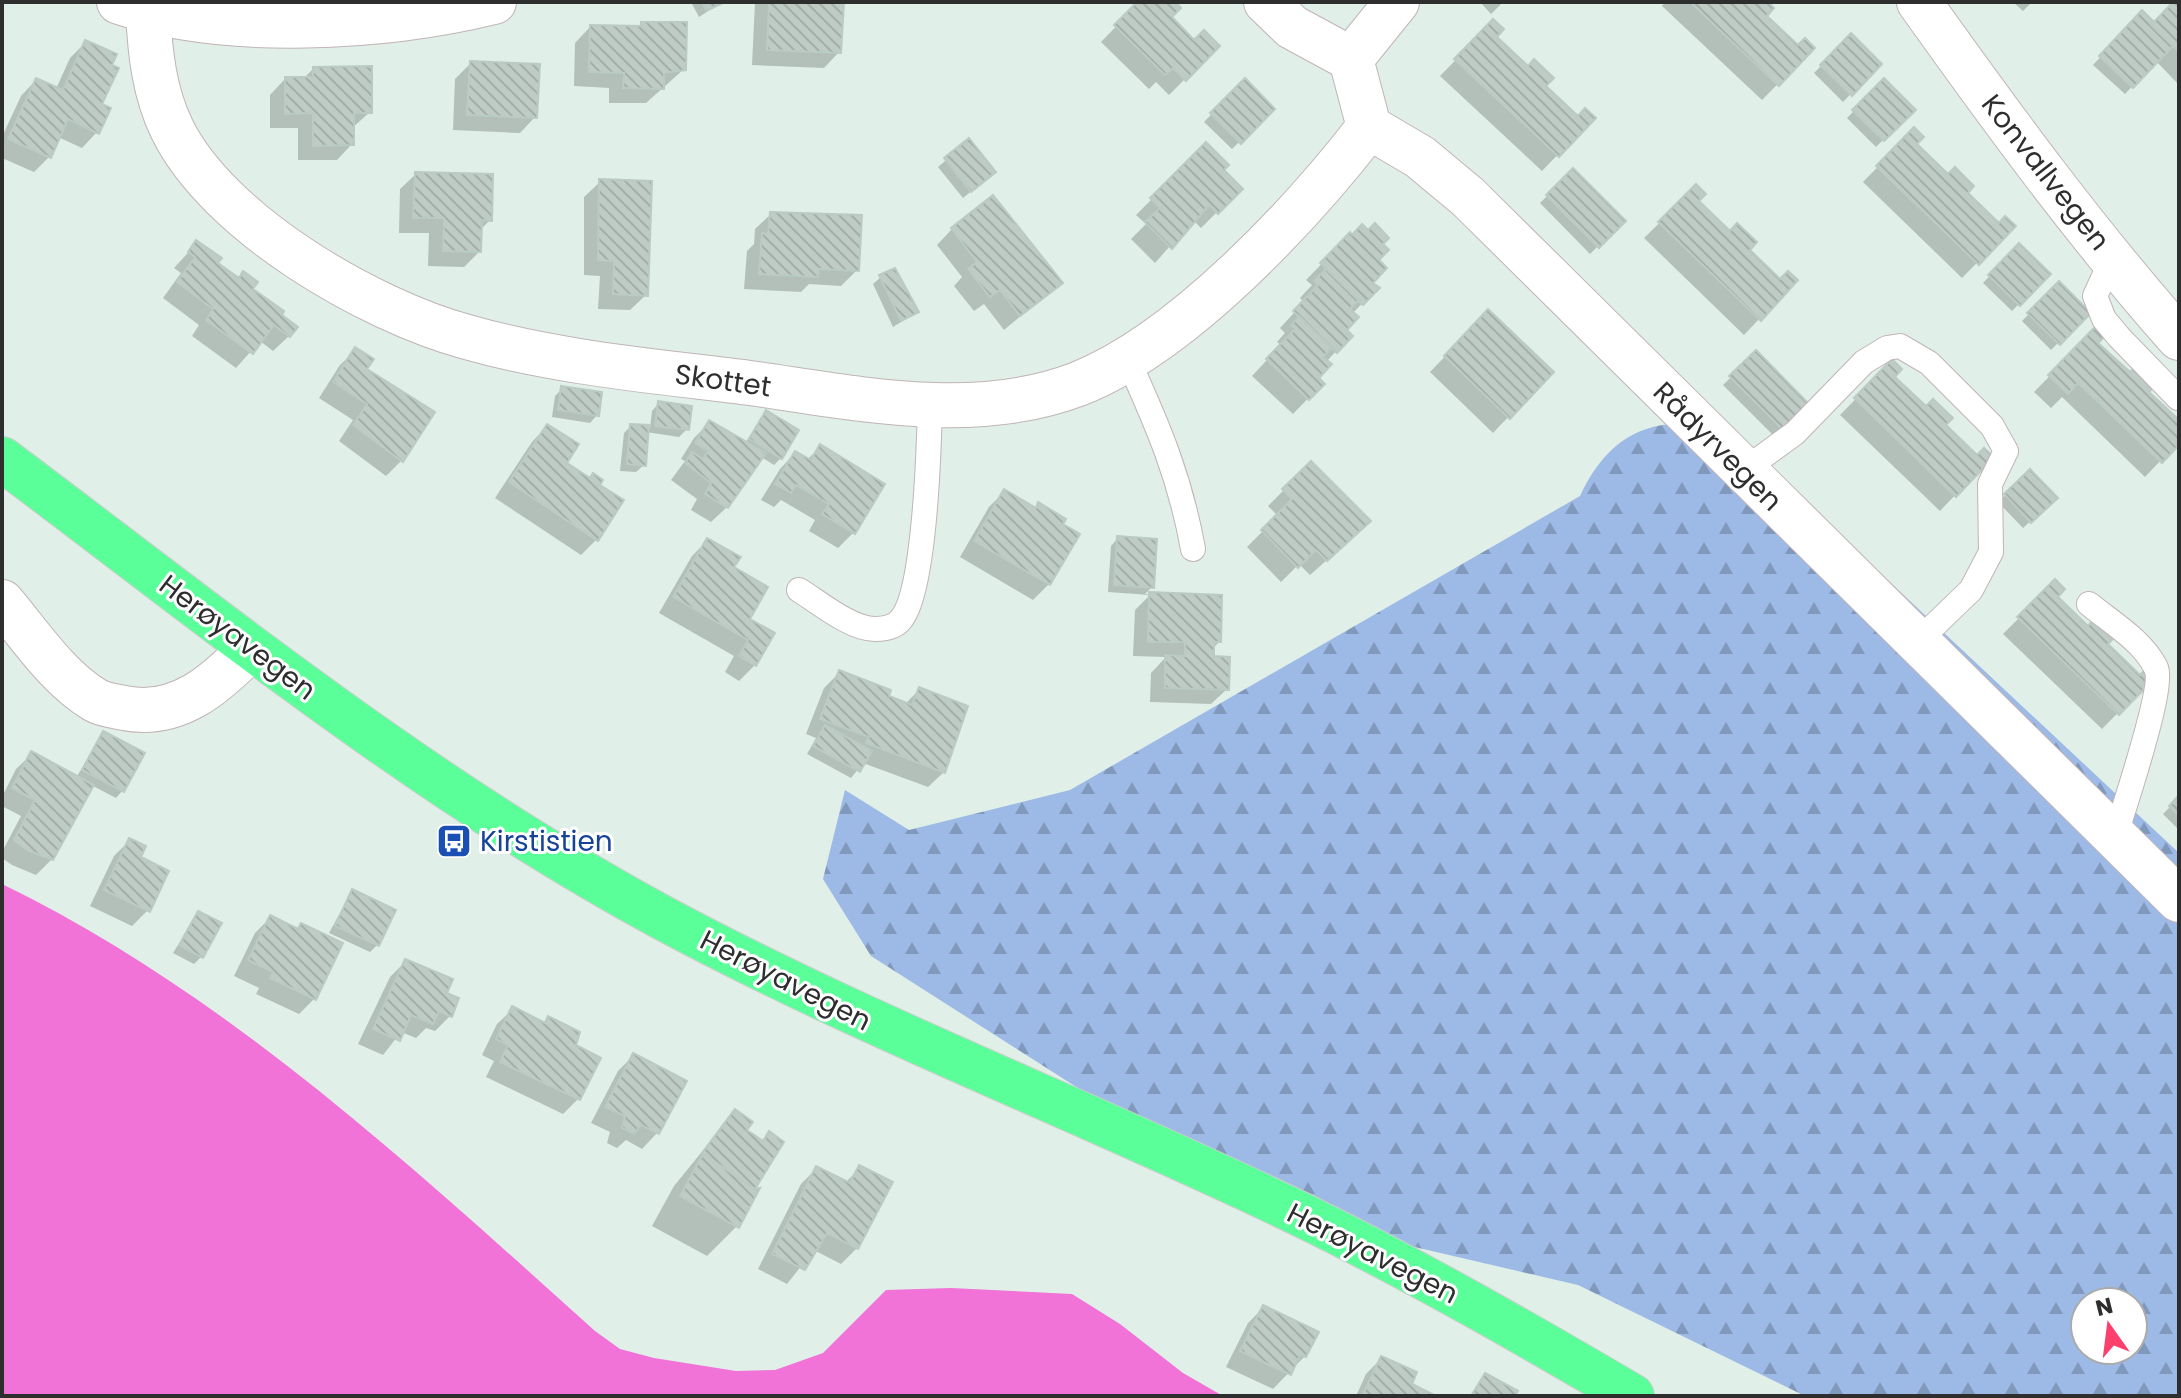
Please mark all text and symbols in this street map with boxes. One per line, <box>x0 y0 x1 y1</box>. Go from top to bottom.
street label: Konvallvegen <box>1972 86 2119 259</box>
street label: Skottet <box>672 354 774 407</box>
street label: Rådyrvegen <box>1644 373 1791 520</box>
street label: Herøyavegen <box>151 566 324 709</box>
bus stop icon: Kirstistien <box>435 822 473 860</box>
place label: Kirstistien <box>480 822 613 861</box>
street label: Herøyavegen <box>694 921 878 1040</box>
street label: Herøyavegen <box>1281 1194 1465 1313</box>
north arrow <box>2069 1286 2149 1366</box>
text: N <box>2093 1290 2116 1324</box>

